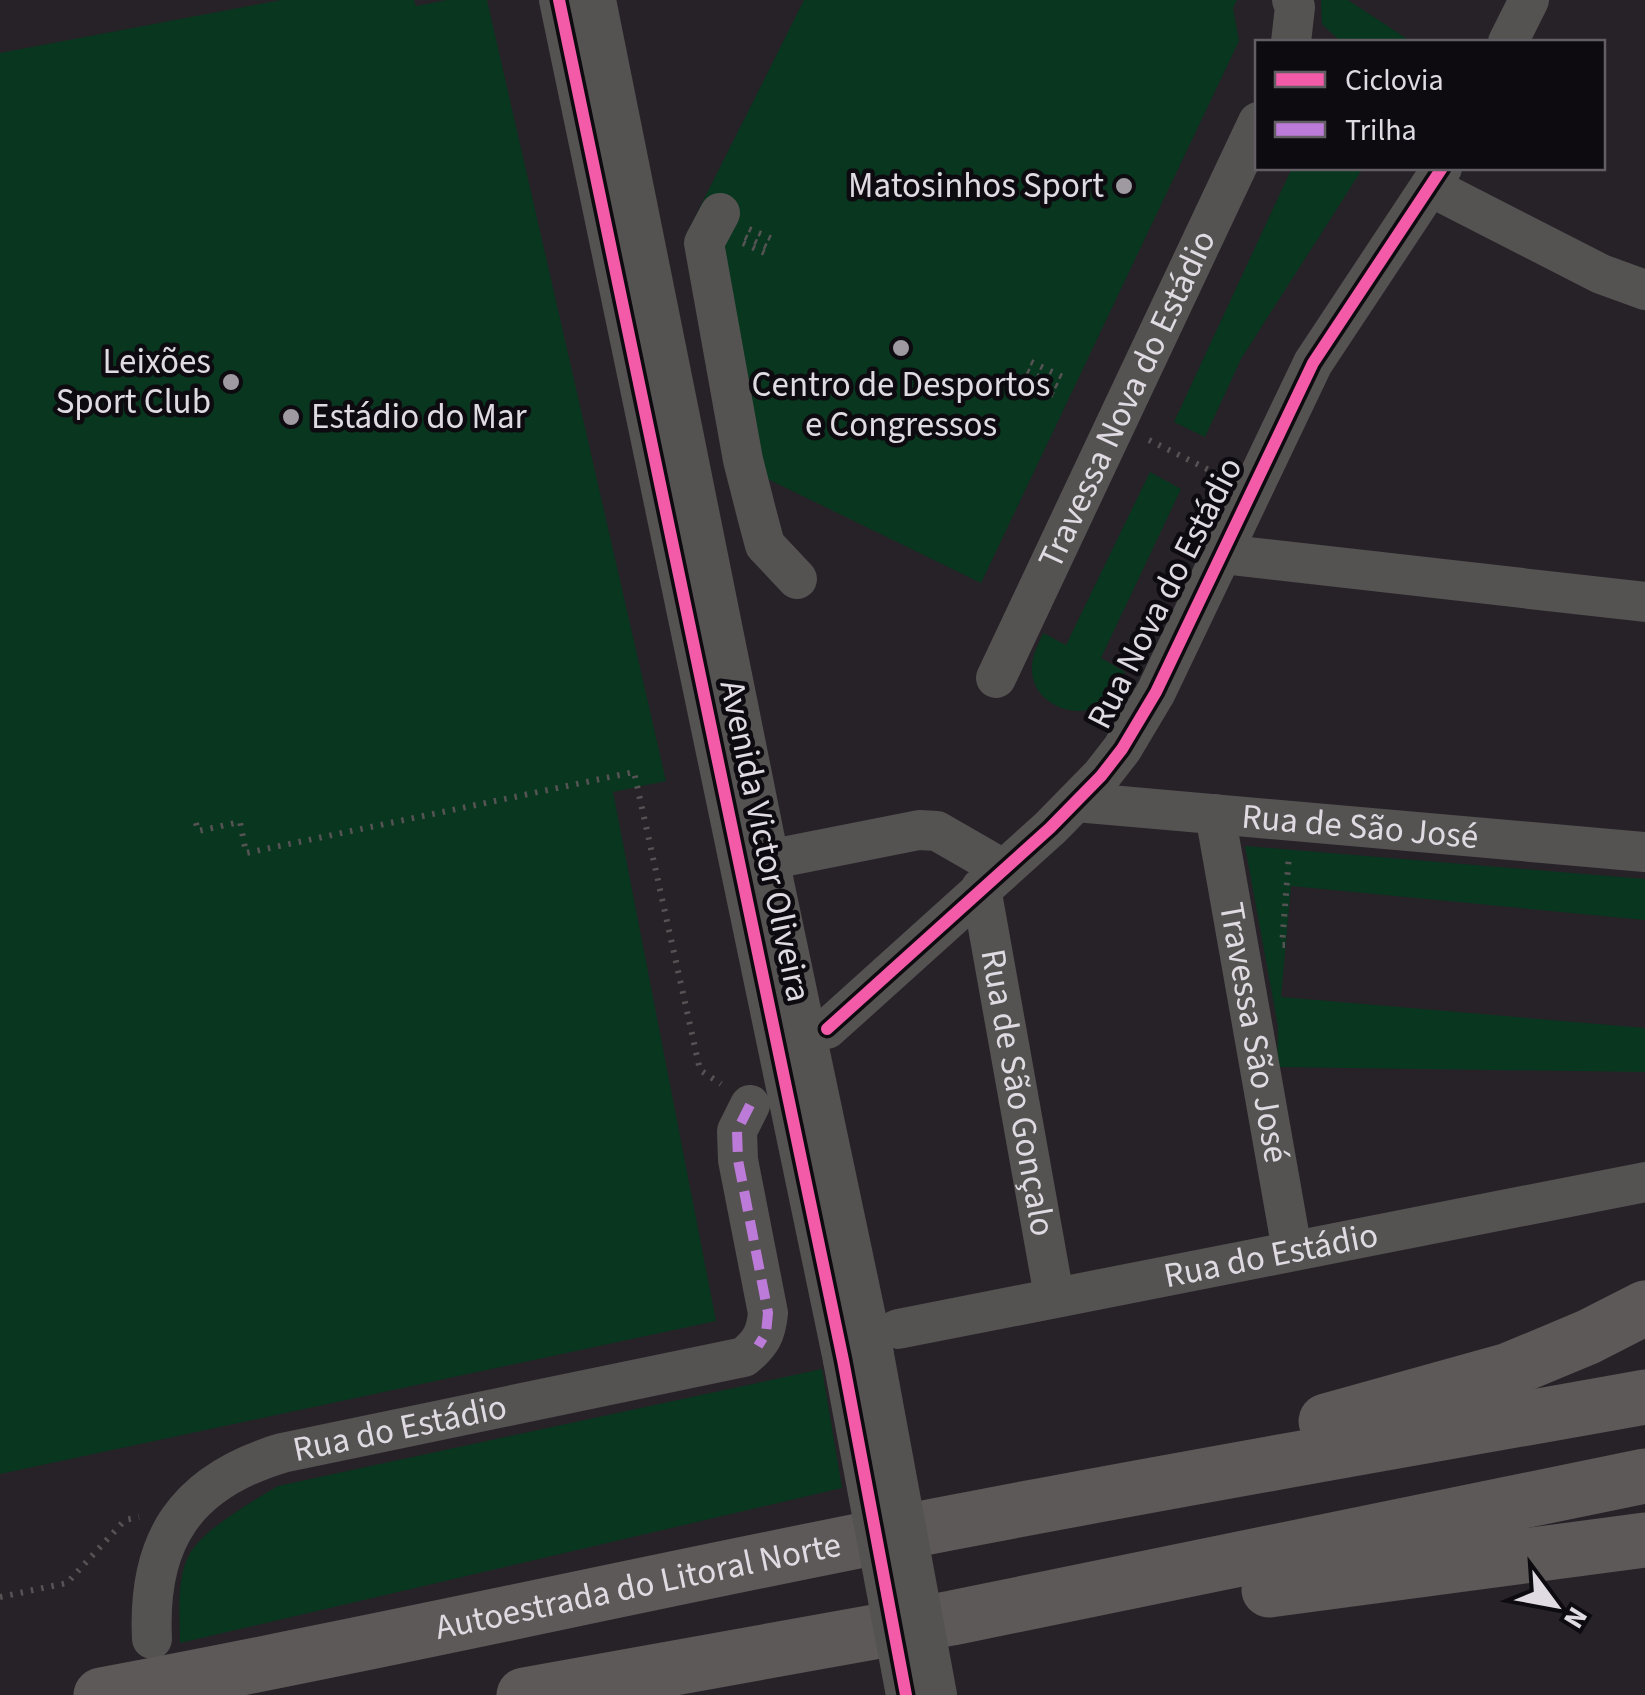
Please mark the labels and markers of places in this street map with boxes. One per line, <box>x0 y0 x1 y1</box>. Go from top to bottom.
place label: Matosinhos Sport <box>848 161 1104 211</box>
marker: Matosinhos Sport <box>1113 175 1135 197</box>
place label: Leixões Sport Club <box>56 337 211 427</box>
marker: Centro de Desportos e Congressos <box>890 337 912 359</box>
place label: Centro de Desportos e Congressos <box>752 360 1050 450</box>
marker: Leixões Sport Club <box>220 371 242 393</box>
place label: Estádio do Mar <box>311 392 528 442</box>
marker: Estádio do Mar <box>280 406 302 428</box>

